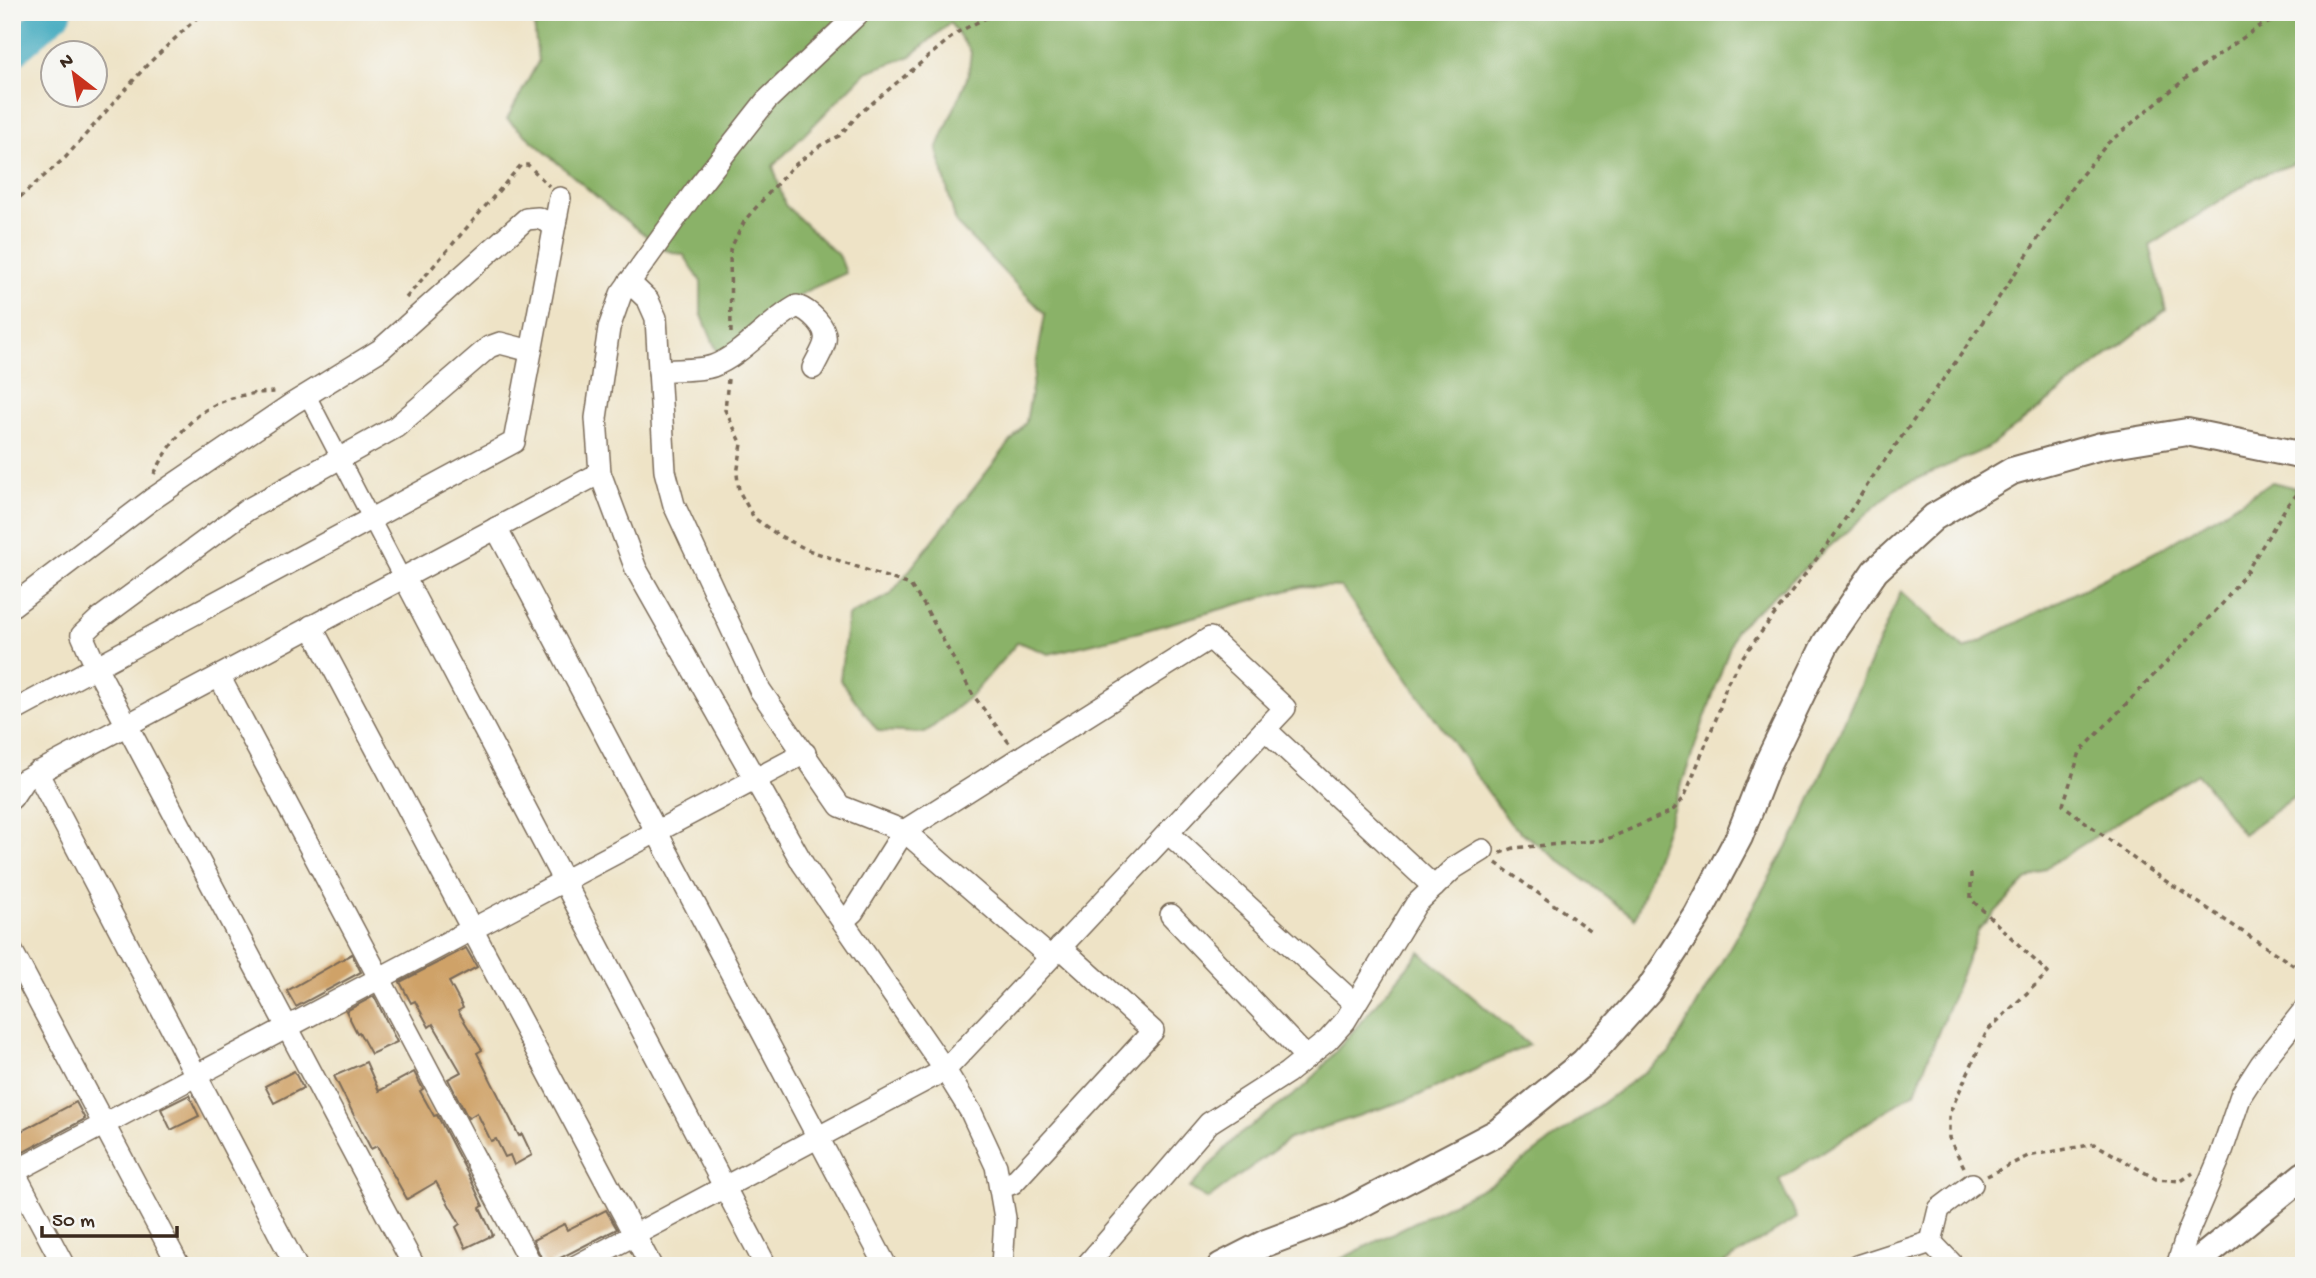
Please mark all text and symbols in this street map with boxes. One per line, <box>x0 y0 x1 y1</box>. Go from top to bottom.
north arrow <box>38 38 108 108</box>
text: N <box>56 49 78 75</box>
scale bar <box>42 1194 177 1238</box>
text: 50 m <box>52 1210 95 1235</box>

